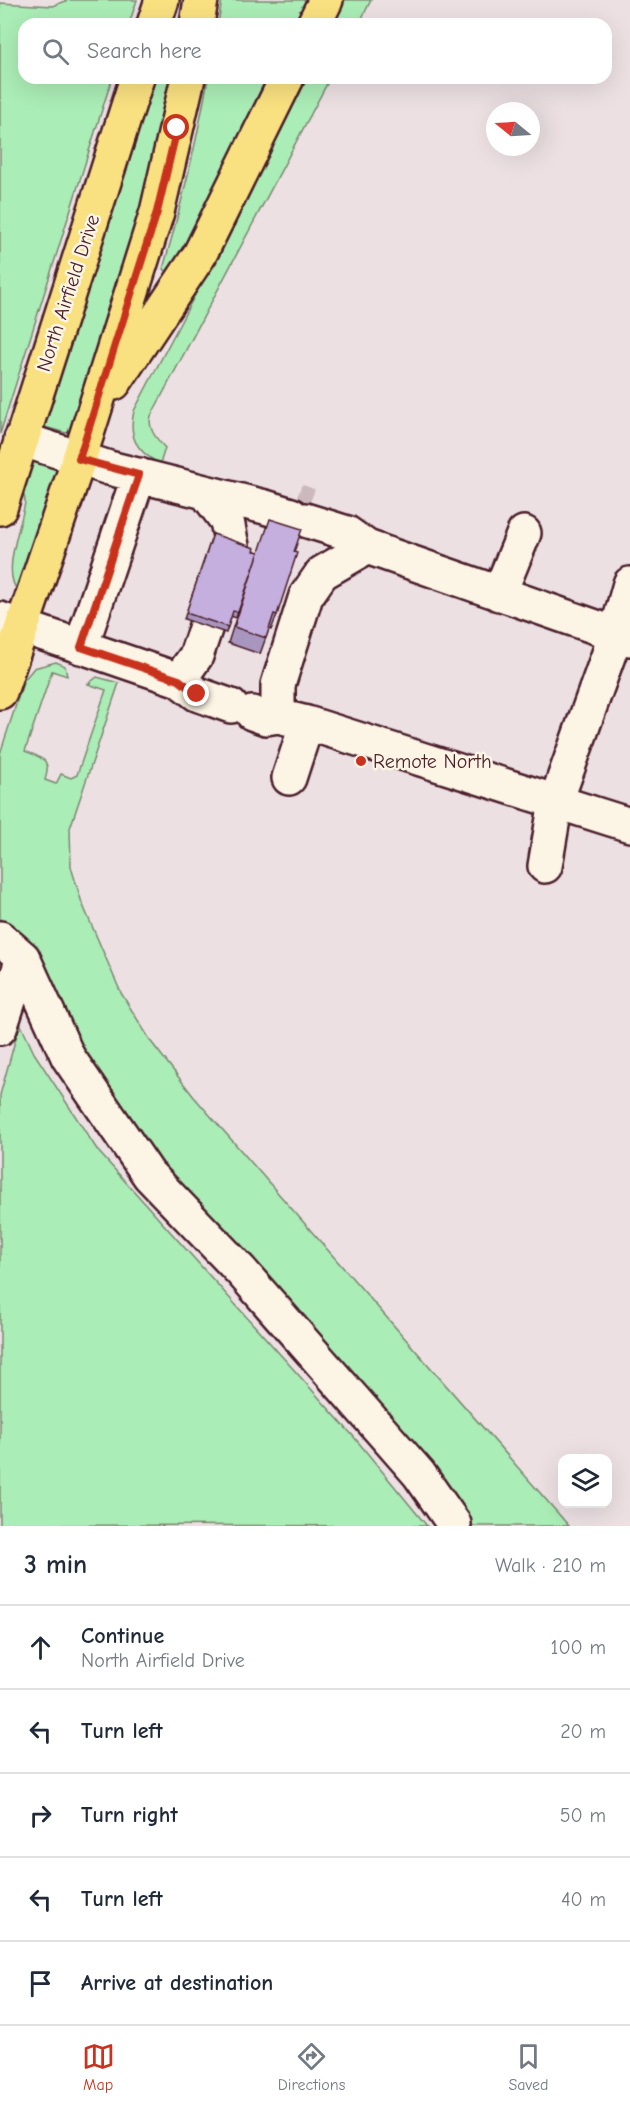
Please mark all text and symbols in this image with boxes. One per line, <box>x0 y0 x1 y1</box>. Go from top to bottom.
search box <box>18 18 612 84</box>
icon: search <box>39 35 72 68</box>
text: Search here <box>87 38 202 64</box>
north arrow <box>486 102 540 156</box>
route start <box>163 114 189 140</box>
street label: North Airfield Drive <box>32 212 104 374</box>
route end <box>183 680 209 706</box>
place label: Remote North <box>373 750 492 773</box>
marker: Remote North <box>354 754 368 768</box>
map controls <box>558 1454 612 1508</box>
button: layers <box>558 1454 612 1508</box>
text: 3 min <box>24 1550 87 1580</box>
text: Walk · 210 m <box>495 1554 606 1577</box>
text: Continue <box>81 1623 164 1649</box>
icon: ahead <box>24 1631 57 1664</box>
text: 100 m <box>551 1636 606 1659</box>
text: North Airfield Drive <box>81 1649 245 1672</box>
icon: left <box>24 1715 57 1748</box>
text: Turn left <box>81 1718 163 1744</box>
text: 20 m <box>560 1720 606 1743</box>
icon: right <box>24 1799 57 1832</box>
text: Turn right <box>81 1802 178 1828</box>
text: 50 m <box>560 1804 606 1827</box>
icon: left <box>24 1883 57 1916</box>
text: Turn left <box>81 1886 163 1912</box>
text: 40 m <box>561 1888 606 1911</box>
icon: arrive <box>24 1967 57 2000</box>
text: Arrive at destination <box>81 1970 273 1996</box>
tab: Map <box>82 2040 115 2094</box>
tab: Directions <box>278 2040 345 2094</box>
tab: Saved <box>508 2040 548 2094</box>

